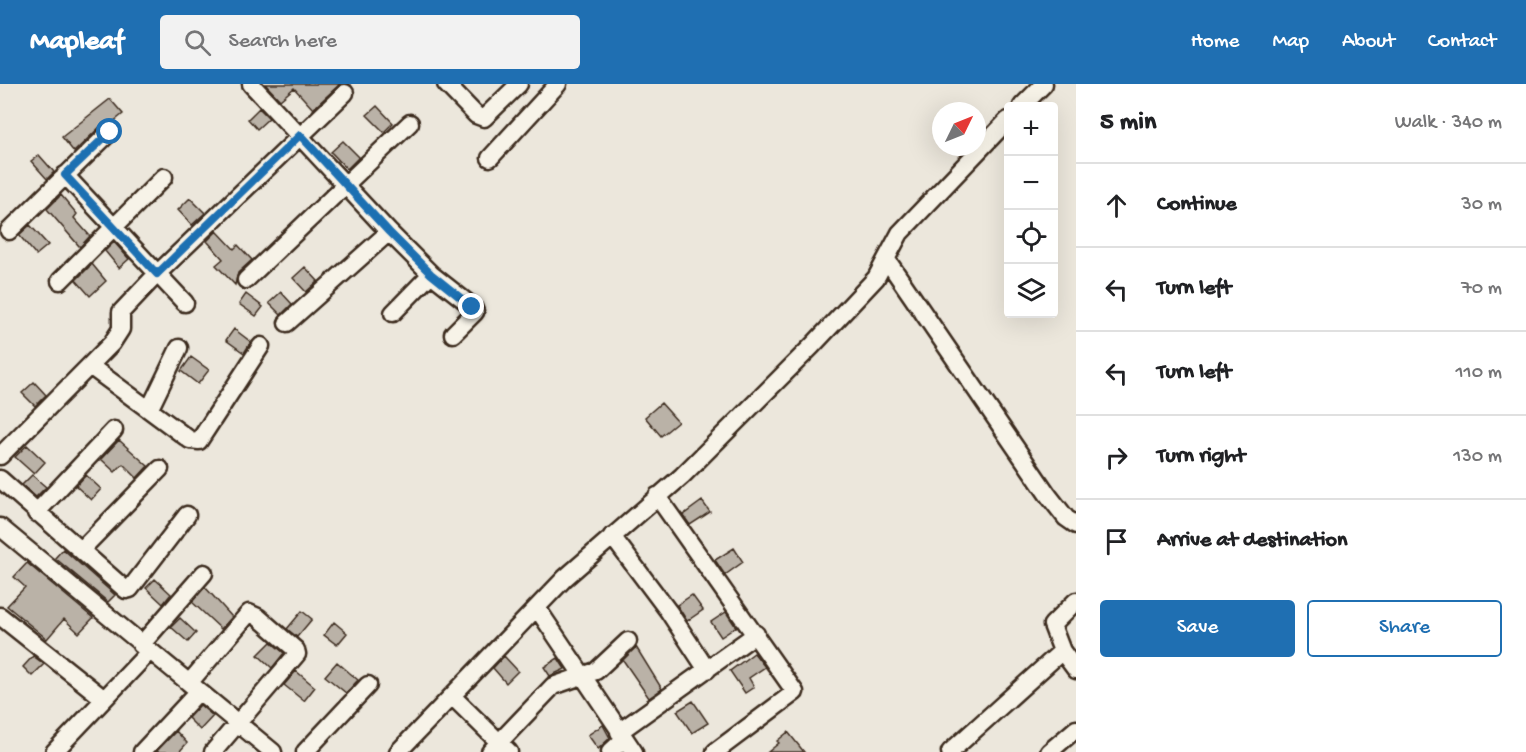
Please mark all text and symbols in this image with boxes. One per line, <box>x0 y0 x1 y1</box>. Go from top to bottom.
search box <box>160 15 580 69</box>
text: Mapleaf <box>30 26 124 59</box>
icon: search <box>181 26 214 59</box>
text: Search here <box>229 29 337 55</box>
text: Home <box>1191 30 1239 55</box>
text: Map <box>1272 30 1309 55</box>
text: About <box>1342 30 1395 55</box>
text: Contact <box>1428 30 1496 55</box>
north arrow <box>932 102 986 156</box>
map controls <box>1004 102 1058 318</box>
button: + <box>1004 102 1058 156</box>
text: 5 min <box>1100 108 1156 139</box>
text: Walk · 340 m <box>1395 112 1502 135</box>
route start <box>96 118 122 144</box>
button: − <box>1004 156 1058 210</box>
icon: ahead <box>1100 189 1133 222</box>
text: Continue <box>1157 192 1237 218</box>
text: 30 m <box>1461 194 1502 217</box>
button: locate <box>1004 210 1058 264</box>
button: layers <box>1004 264 1058 318</box>
icon: left <box>1100 273 1133 306</box>
text: Turn left <box>1157 276 1231 302</box>
text: 70 m <box>1461 278 1502 301</box>
route end <box>458 293 484 319</box>
icon: left <box>1100 357 1133 390</box>
text: Turn left <box>1157 360 1231 386</box>
text: 110 m <box>1456 362 1502 385</box>
icon: right <box>1100 441 1133 474</box>
text: Turn right <box>1157 444 1245 470</box>
text: 130 m <box>1453 446 1502 469</box>
icon: arrive <box>1100 525 1133 558</box>
text: Arrive at destination <box>1157 528 1347 554</box>
button: Save <box>1100 600 1295 657</box>
button: Share <box>1307 600 1502 657</box>

